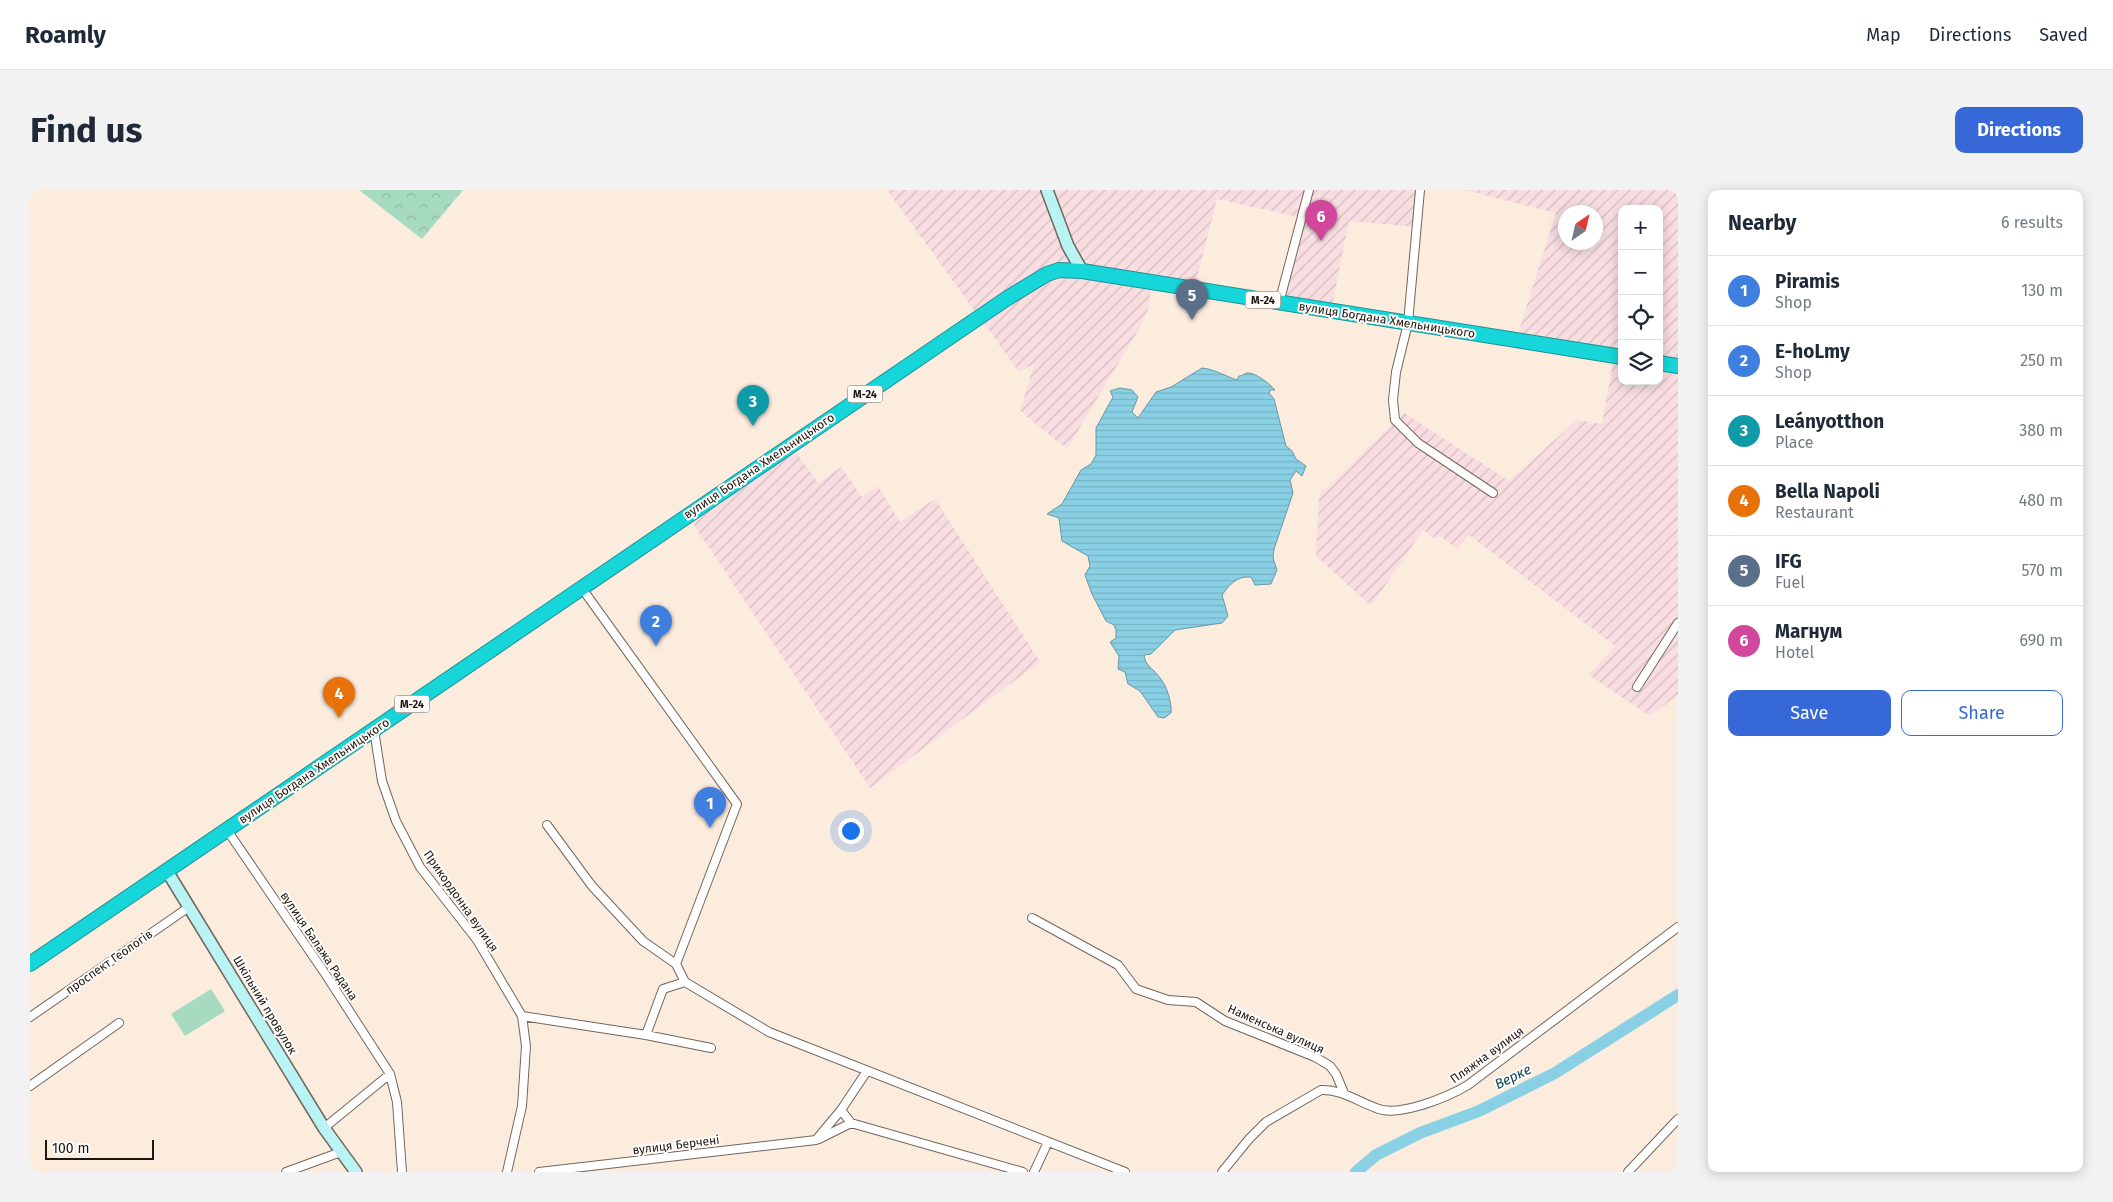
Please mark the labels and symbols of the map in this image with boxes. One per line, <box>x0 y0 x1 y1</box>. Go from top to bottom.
pin: 6 <box>1305 200 1337 241</box>
north arrow <box>1558 205 1603 250</box>
pin: 5 <box>1176 279 1208 320</box>
road number: М-24 <box>1246 292 1280 308</box>
street label: вулиця Богдана Хмельницького <box>1298 299 1476 341</box>
pin: 3 <box>737 385 769 426</box>
road number: М-24 <box>848 385 882 402</box>
street label: вулиця Богдана Хмельницького <box>681 410 837 522</box>
pin: 2 <box>640 605 672 646</box>
pin: 4 <box>323 677 355 718</box>
road number: М-24 <box>394 696 430 712</box>
street label: вулиця Богдана Хмельницького <box>236 715 392 827</box>
pin: 1 <box>694 787 726 828</box>
your location <box>838 818 864 844</box>
street label: Прикордонна вулиця <box>421 848 501 954</box>
street label: вулиця Балажа Радана <box>277 889 361 1003</box>
street label: проспект Геологів <box>63 927 155 997</box>
street label: Шкільний провулок <box>230 953 300 1057</box>
street label: Наменська вулиця <box>1226 1001 1326 1057</box>
street label: Пляжна вулиця <box>1448 1024 1526 1086</box>
water label: Верке <box>1492 1061 1534 1093</box>
street label: вулиця Берчені <box>632 1133 720 1157</box>
scale bar <box>45 1137 154 1160</box>

